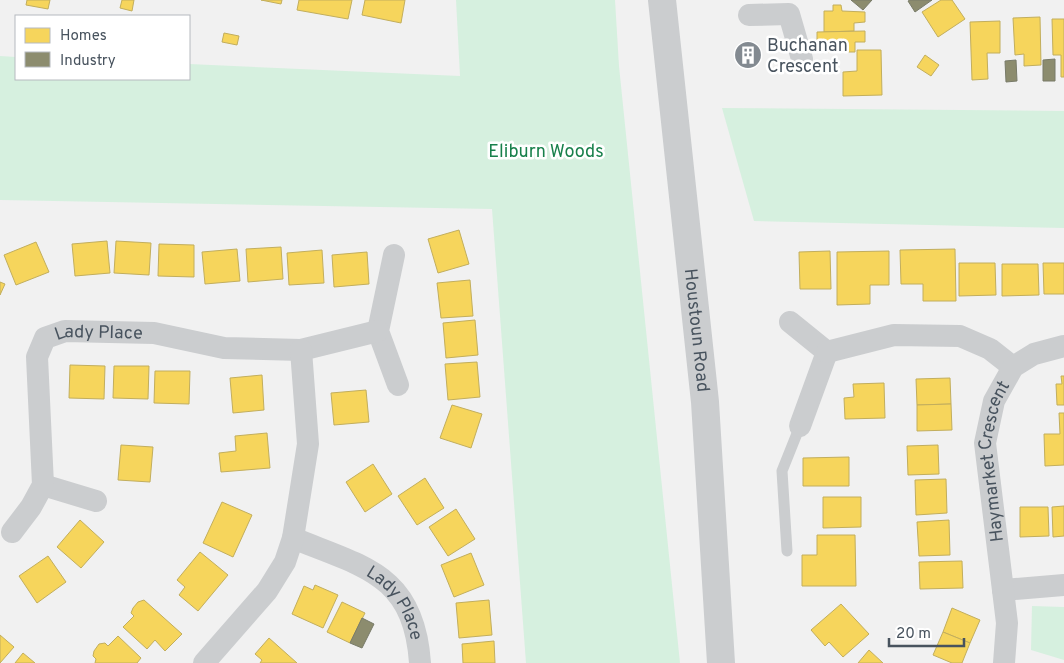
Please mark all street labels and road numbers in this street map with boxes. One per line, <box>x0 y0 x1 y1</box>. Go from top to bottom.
street label: Houstoun Road <box>678 267 714 393</box>
street label: Lady Place <box>52 321 143 347</box>
street label: Haymarket Crescent <box>975 377 1016 543</box>
street label: Lady Place <box>362 561 427 642</box>

